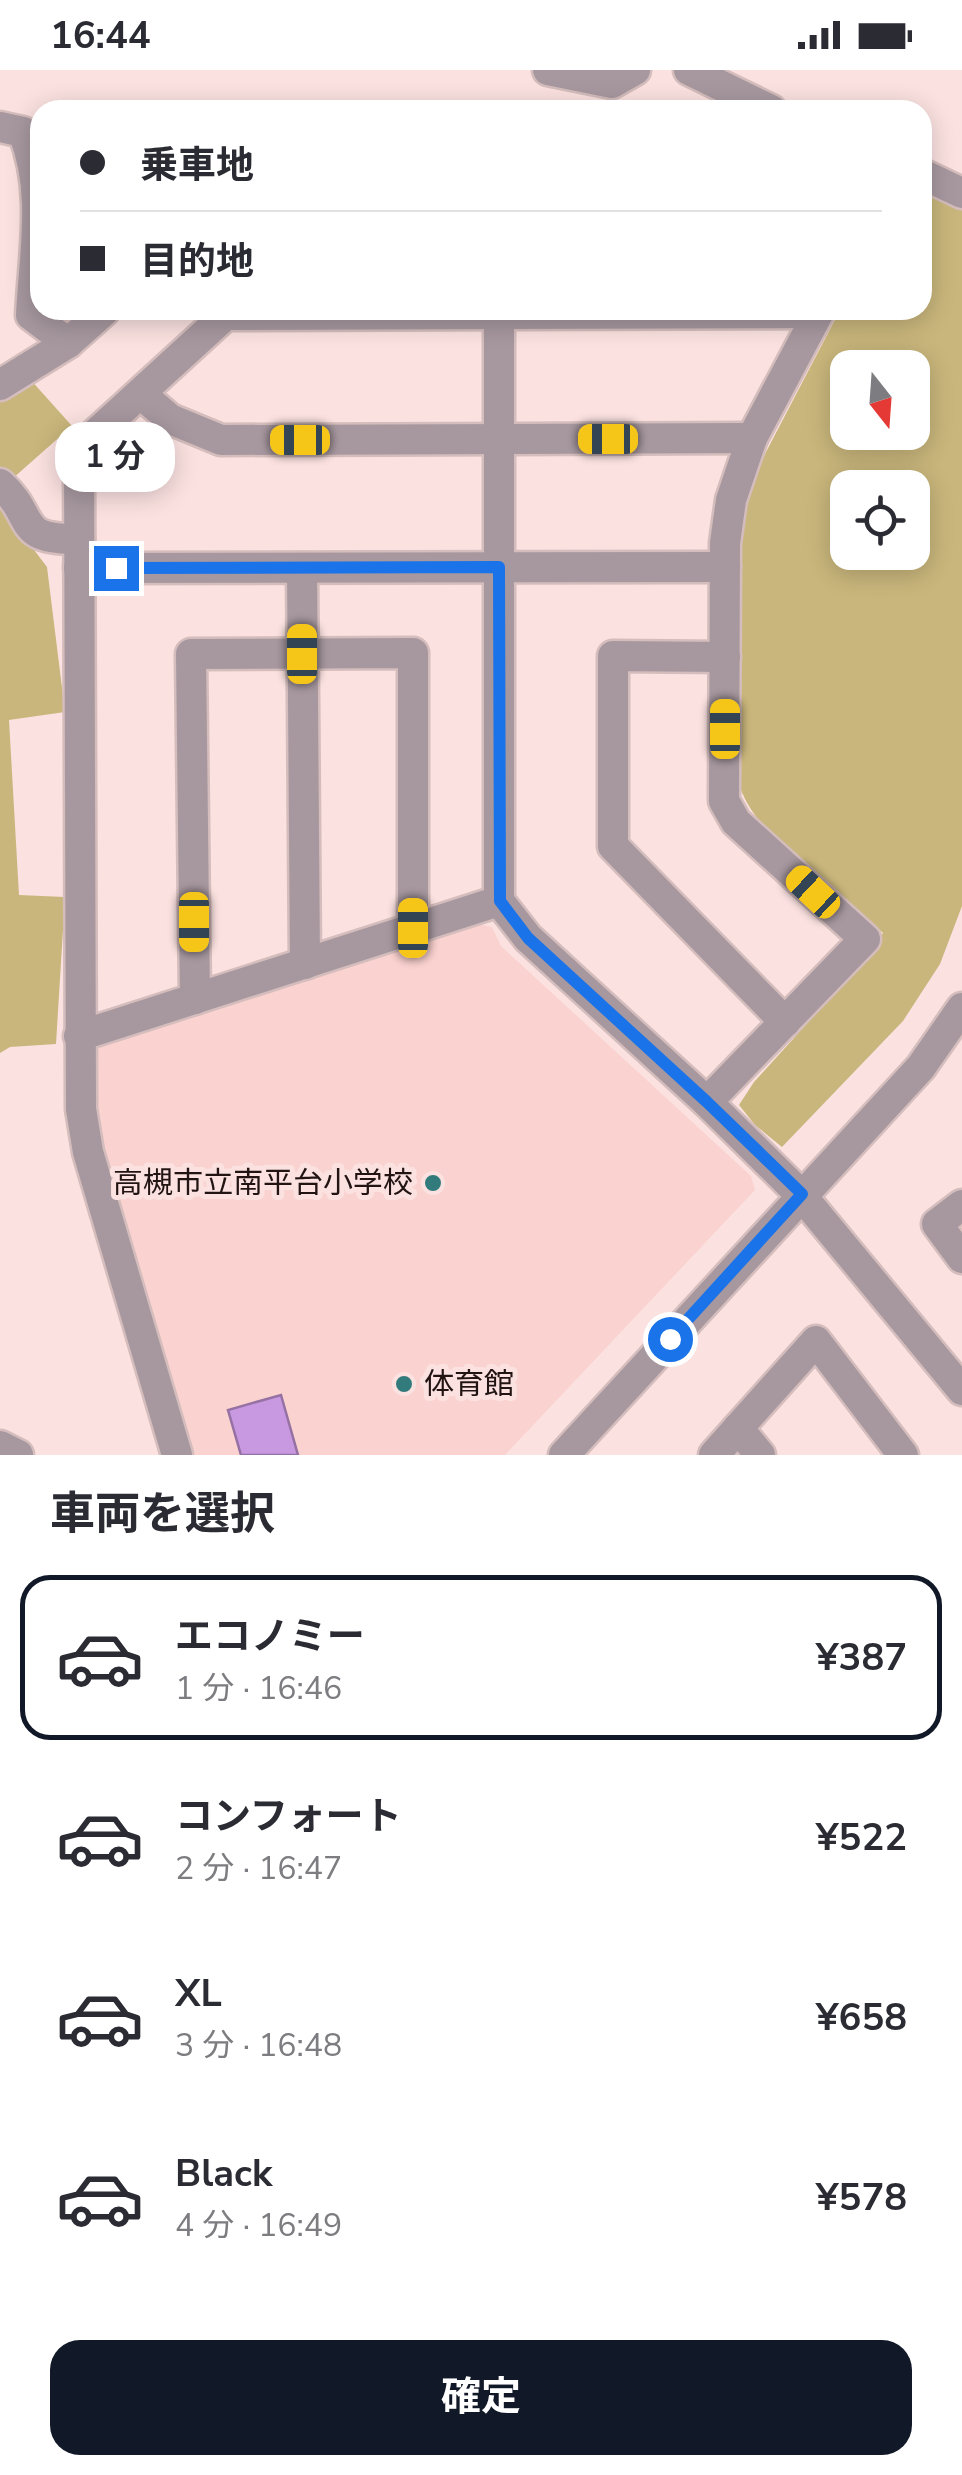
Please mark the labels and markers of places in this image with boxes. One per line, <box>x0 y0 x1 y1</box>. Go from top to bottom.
place label: 高槻市立南平台小学校 <box>113 1163 413 1204</box>
marker: 高槻市立南平台小学校 <box>422 1172 444 1194</box>
place label: 体育館 <box>424 1364 514 1405</box>
marker: 体育館 <box>393 1373 415 1395</box>

